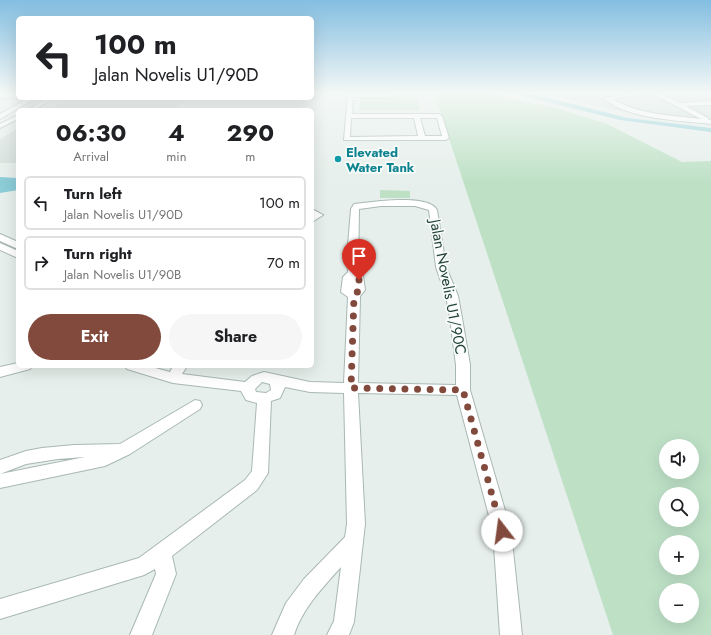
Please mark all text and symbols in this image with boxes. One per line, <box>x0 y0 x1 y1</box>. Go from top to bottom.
text: 100 m <box>94 24 177 65</box>
icon: left <box>28 32 80 84</box>
text: Jalan Novelis U1/90D <box>94 62 259 88</box>
text: 06:30 <box>56 115 126 150</box>
text: 4 <box>168 115 185 150</box>
text: 290 <box>226 115 274 150</box>
place label: Elevated Water Tank <box>346 143 415 177</box>
text: Arrival <box>73 147 109 166</box>
text: min <box>166 147 187 166</box>
text: m <box>245 147 255 166</box>
marker: Elevated Water Tank <box>333 154 343 164</box>
text: Turn left <box>64 183 122 205</box>
icon: left <box>30 192 52 214</box>
text: 100 m <box>259 192 300 214</box>
text: Jalan Novelis U1/90D <box>64 205 183 224</box>
street label: Jalan Novelis U1/90C <box>424 216 472 356</box>
pin <box>342 239 376 280</box>
text: Turn right <box>64 243 132 265</box>
icon: arrive <box>348 245 370 267</box>
icon: right <box>30 252 52 274</box>
text: 70 m <box>267 252 300 274</box>
text: Jalan Novelis U1/90B <box>64 265 181 284</box>
button: Exit <box>28 314 161 360</box>
button: Share <box>169 314 302 360</box>
map controls <box>659 439 699 623</box>
button: sound <box>659 439 699 479</box>
button: search <box>659 487 699 527</box>
position arrow <box>481 510 523 552</box>
button: + <box>659 535 699 575</box>
button: − <box>659 583 699 623</box>

